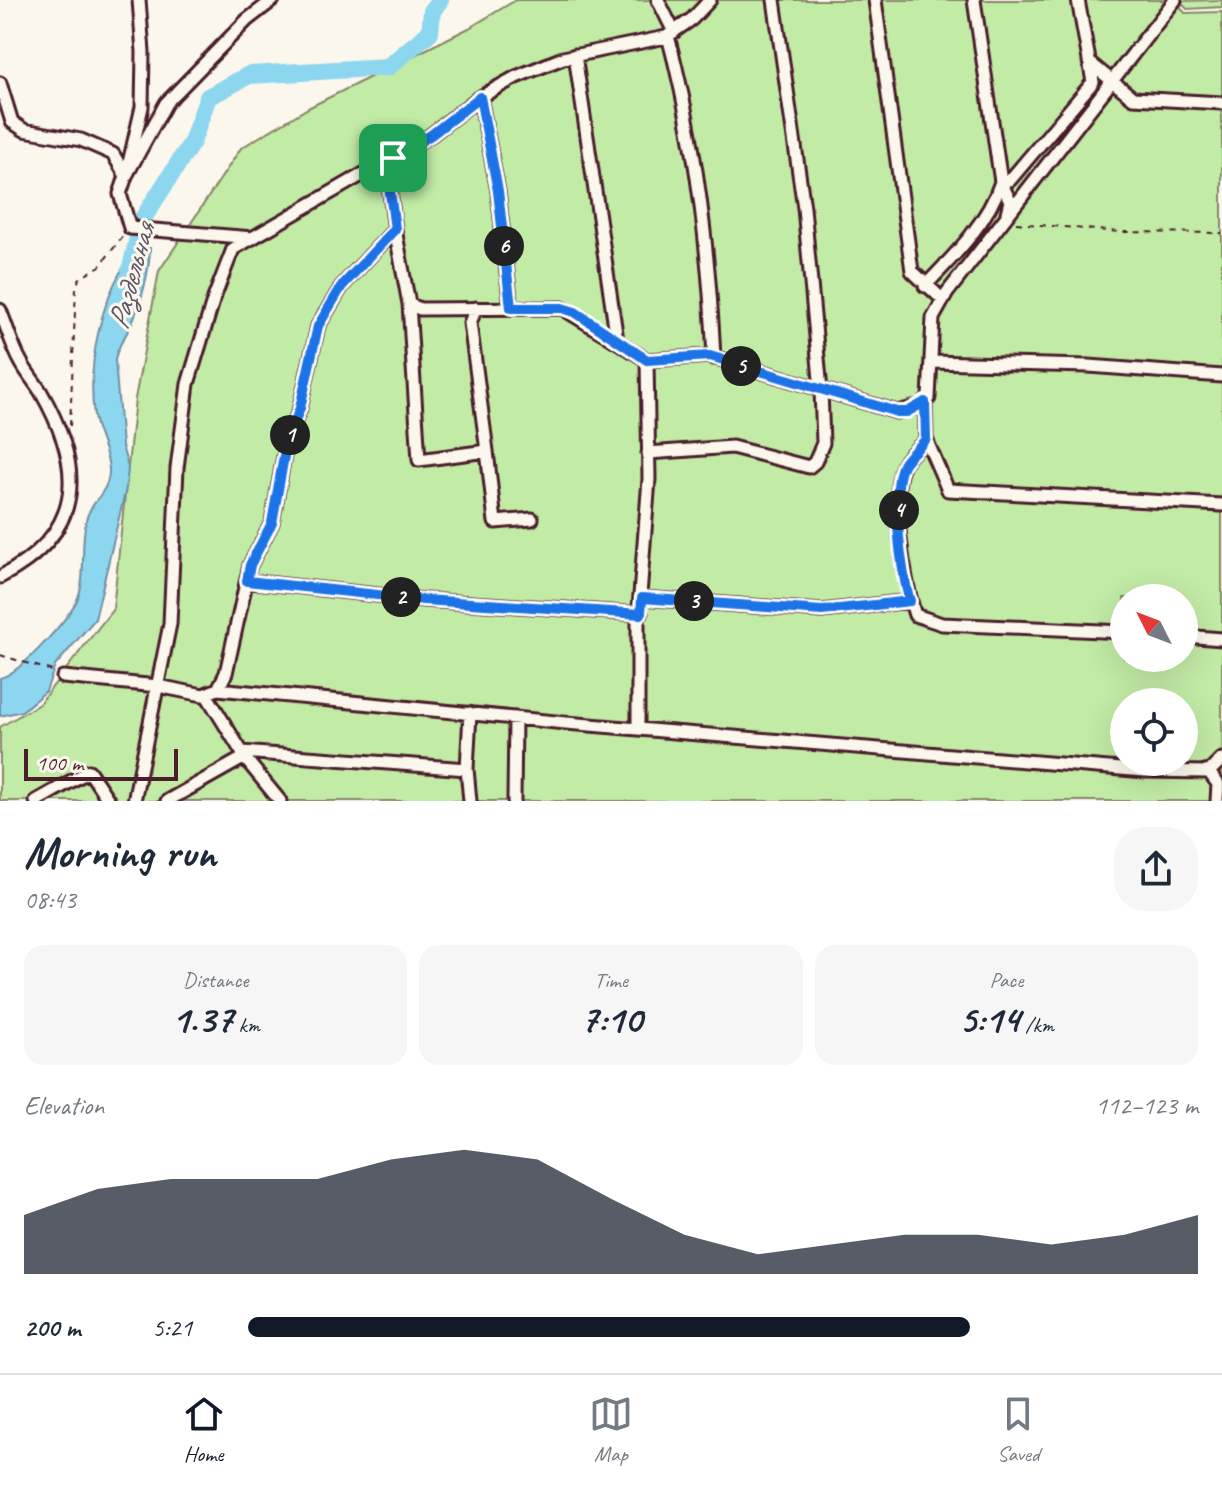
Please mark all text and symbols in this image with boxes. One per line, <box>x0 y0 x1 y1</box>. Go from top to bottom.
pin <box>359 124 427 192</box>
icon: arrive <box>371 136 415 180</box>
water label: Раздельная <box>99 215 164 333</box>
pin: 6 <box>484 226 524 266</box>
text: 6 <box>499 232 509 260</box>
pin: 5 <box>721 346 761 386</box>
text: 5 <box>736 352 746 380</box>
pin: 1 <box>270 415 310 455</box>
text: 1 <box>285 421 295 449</box>
pin: 4 <box>879 490 919 530</box>
text: 4 <box>894 496 904 524</box>
pin: 2 <box>381 577 421 617</box>
pin: 3 <box>674 581 714 621</box>
text: 2 <box>396 583 406 611</box>
north arrow <box>1110 584 1198 672</box>
map controls <box>1110 584 1198 776</box>
text: 3 <box>689 587 699 615</box>
button: locate <box>1110 688 1198 776</box>
scale bar <box>24 745 178 781</box>
text: 100 m <box>36 749 83 777</box>
text: Morning run <box>24 825 216 880</box>
button: share <box>1114 827 1198 911</box>
text: 08:43 <box>24 883 76 916</box>
text: Distance <box>183 966 248 994</box>
text: Time <box>594 966 628 994</box>
text: Pace <box>989 966 1023 994</box>
text: 1.37 <box>171 994 233 1044</box>
text: 7:10 <box>580 994 642 1044</box>
text: 5:14 <box>959 994 1020 1044</box>
text: km <box>233 1011 260 1039</box>
text: /km <box>1020 1011 1054 1039</box>
text: Elevation <box>24 1089 104 1122</box>
text: 112–123 m <box>1095 1089 1198 1122</box>
text: 200 m <box>24 1311 80 1344</box>
text: 5:21 <box>152 1311 192 1344</box>
tab: Home <box>182 1392 226 1468</box>
tab: Map <box>589 1392 633 1468</box>
tab: Saved <box>996 1392 1040 1468</box>

